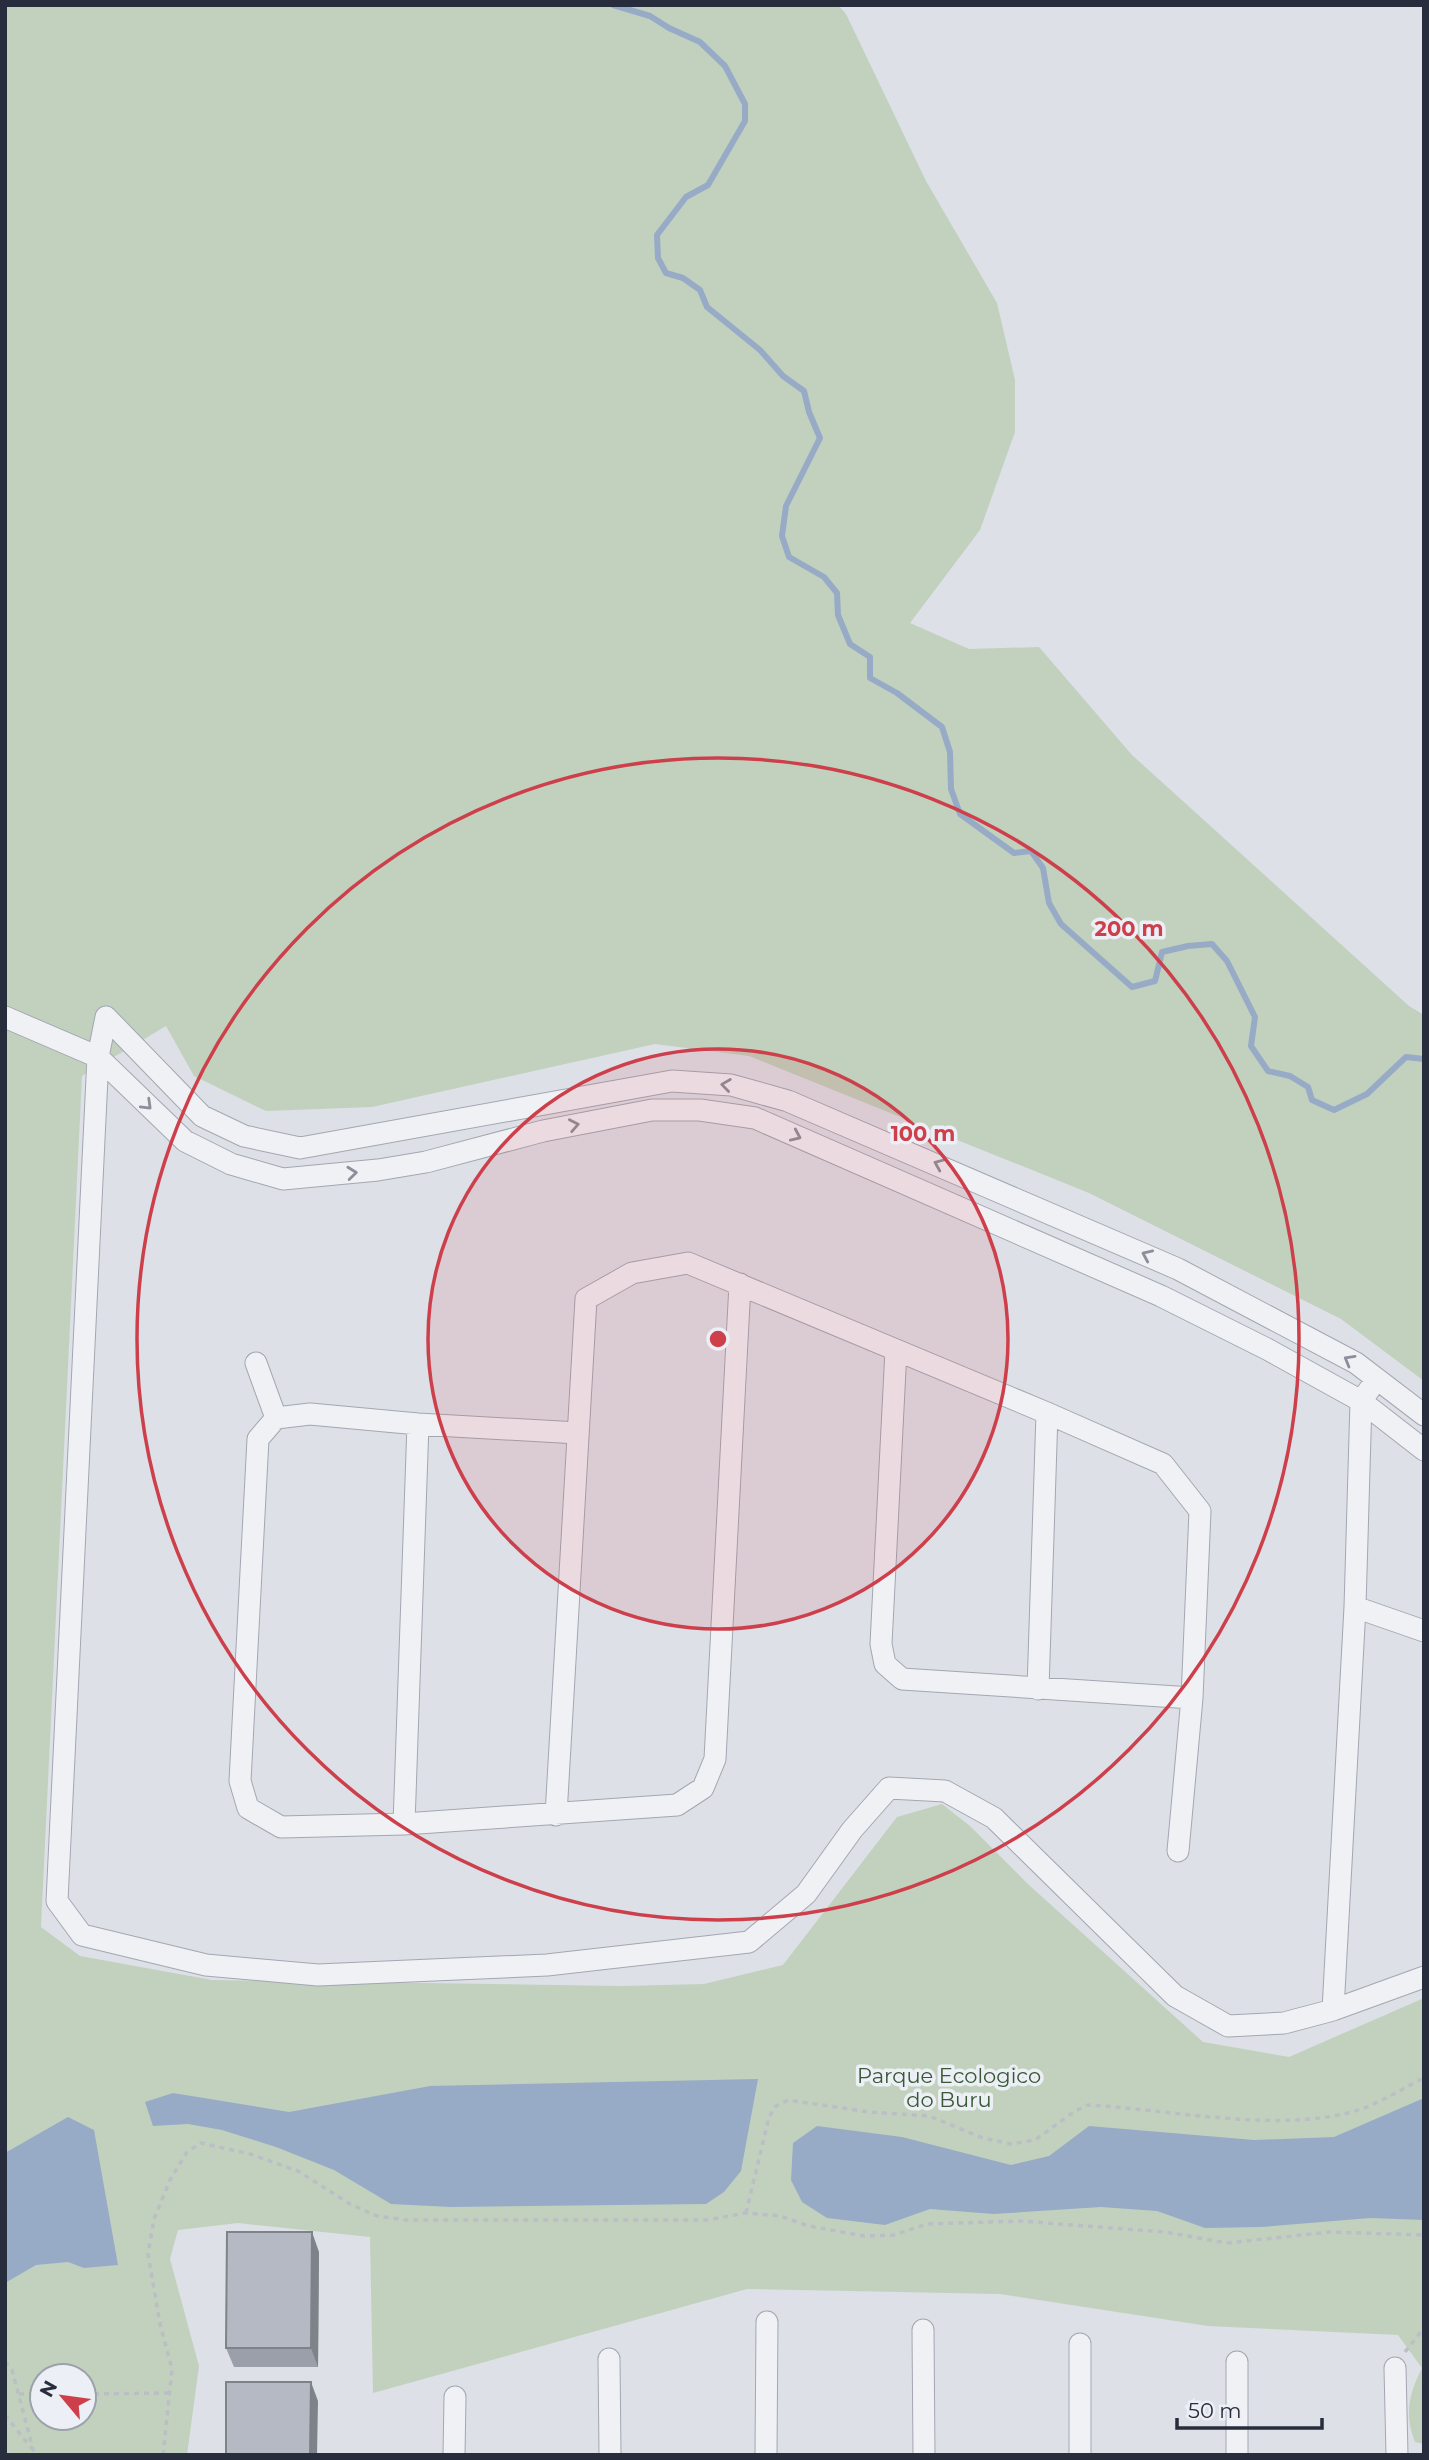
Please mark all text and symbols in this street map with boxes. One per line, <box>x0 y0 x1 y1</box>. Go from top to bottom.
text: 200 m <box>1095 916 1163 941</box>
one-way arrow <box>720 1078 732 1093</box>
one-way arrow <box>139 1096 152 1109</box>
one-way arrow <box>568 1119 580 1134</box>
text: 100 m <box>891 1121 955 1146</box>
one-way arrow <box>788 1128 801 1142</box>
one-way arrow <box>934 1158 946 1172</box>
one-way arrow <box>346 1165 358 1180</box>
one-way arrow <box>1142 1249 1155 1263</box>
centre of rings <box>706 1327 730 1351</box>
one-way arrow <box>1344 1355 1357 1368</box>
park label: Parque Ecologico do Buru <box>857 2063 1041 2112</box>
north arrow <box>28 2362 98 2432</box>
text: N <box>35 2377 62 2401</box>
scale bar <box>1177 2386 1322 2430</box>
text: 50 m <box>1188 2398 1242 2423</box>

